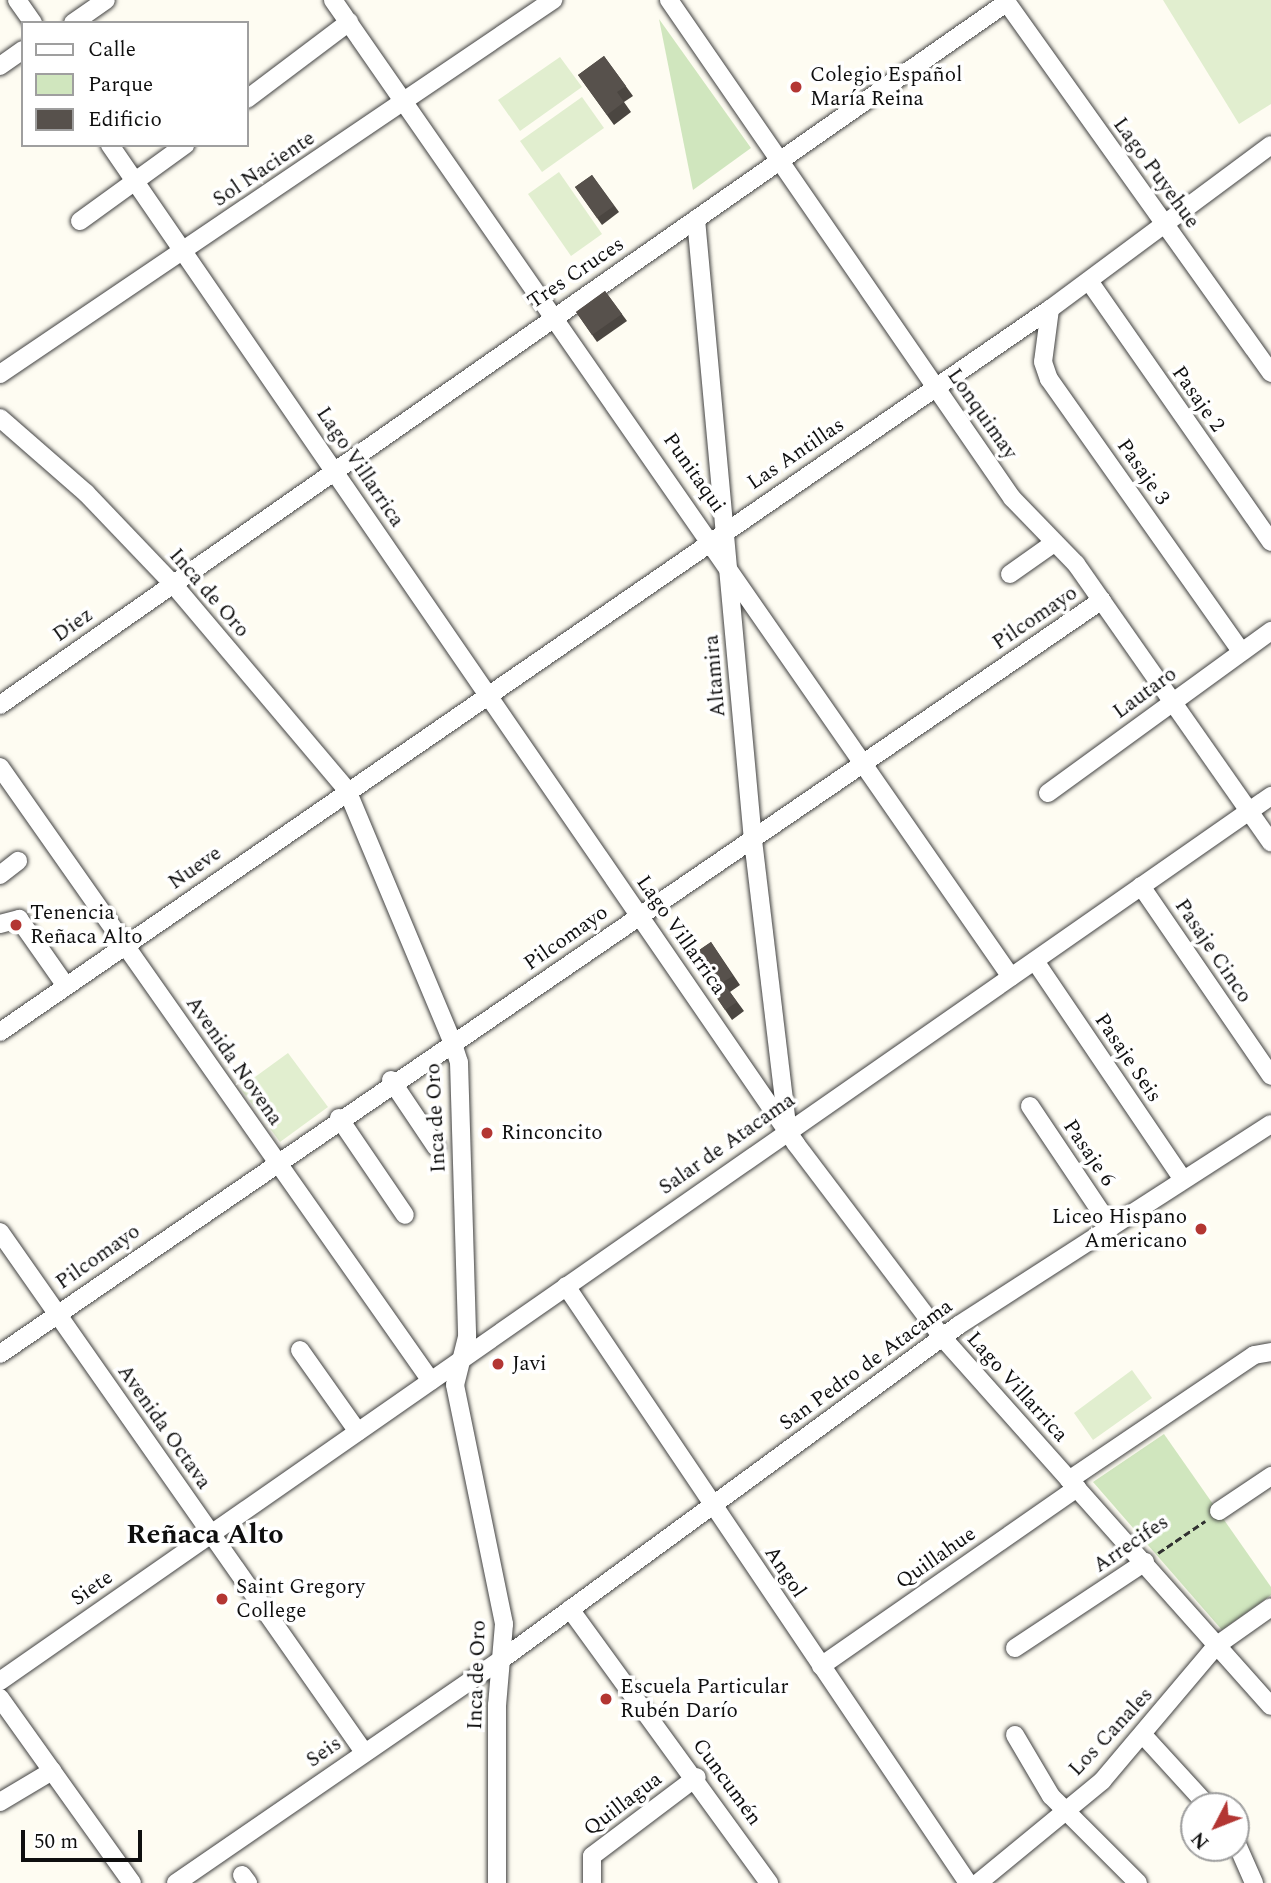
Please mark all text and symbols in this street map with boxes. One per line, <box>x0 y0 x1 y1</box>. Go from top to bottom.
legend <box>21 21 248 147</box>
text: Calle <box>88 34 136 66</box>
place label: Colegio Español María Reina <box>810 62 962 112</box>
text: Parque <box>88 69 153 101</box>
marker: Colegio Español María Reina <box>788 79 804 95</box>
text: Edificio <box>88 104 162 136</box>
street label: Lago Puyehue <box>1107 113 1205 233</box>
street label: Sol Naciente <box>208 126 320 212</box>
street label: Tres Cruces <box>523 232 629 314</box>
street label: Pasaje 2 <box>1166 361 1230 437</box>
street label: Lonquimay <box>942 364 1022 464</box>
street label: Lago Villarrica <box>311 402 409 532</box>
street label: Las Antillas <box>743 412 849 496</box>
street label: Punitaqui <box>657 428 731 518</box>
street label: Pasaje 3 <box>1111 434 1175 510</box>
street label: Inca de Oro <box>163 543 255 643</box>
street label: Pilcomayo <box>988 580 1082 656</box>
street label: Diez <box>48 602 98 648</box>
street label: Altamira <box>699 634 731 718</box>
street label: Lautaro <box>1108 661 1182 725</box>
street label: Nueve <box>164 841 226 895</box>
street label: Lago Villarrica <box>631 871 731 999</box>
street label: Pasaje Cinco <box>1169 894 1257 1008</box>
place label: Tenencia Reñaca Alto <box>30 900 142 950</box>
street label: Pilcomayo <box>519 900 613 976</box>
marker: Tenencia Reñaca Alto <box>8 917 24 933</box>
street label: Avenida Novena <box>180 992 288 1130</box>
street label: Pasaje Seis <box>1089 1009 1167 1107</box>
street label: Inca de Oro <box>421 1063 451 1173</box>
street label: Salar de Atacama <box>654 1088 800 1200</box>
street label: Pasaje 6 <box>1058 1115 1120 1191</box>
place label: Rinconcito <box>501 1120 603 1146</box>
marker: Rinconcito <box>479 1125 495 1141</box>
place label: Liceo Hispano Americano <box>1052 1204 1187 1254</box>
street label: Pilcomayo <box>51 1219 145 1295</box>
marker: Liceo Hispano Americano <box>1193 1221 1209 1237</box>
street label: San Pedro de Atacama <box>775 1294 957 1436</box>
street label: Lago Villarrica <box>961 1327 1073 1447</box>
place label: Javi <box>512 1351 546 1377</box>
marker: Javi <box>490 1356 506 1372</box>
street label: Avenida Octava <box>112 1360 216 1494</box>
street label: Arrecifes <box>1088 1510 1174 1578</box>
district label: Reñaca Alto <box>126 1518 284 1552</box>
street label: Quillahue <box>891 1521 981 1595</box>
street label: Angol <box>759 1541 811 1603</box>
street label: Siete <box>66 1565 118 1611</box>
place label: Saint Gregory College <box>236 1574 365 1624</box>
marker: Saint Gregory College <box>214 1591 230 1607</box>
street label: Inca de Oro <box>462 1620 492 1730</box>
place label: Escuela Particular Rubén Darío <box>620 1674 789 1724</box>
street label: Los Canales <box>1064 1682 1158 1782</box>
marker: Escuela Particular Rubén Darío <box>598 1691 614 1707</box>
street label: Seis <box>301 1731 347 1773</box>
street label: Cuncumén <box>687 1734 767 1830</box>
street label: Quillagua <box>579 1766 667 1842</box>
north arrow <box>1180 1792 1250 1862</box>
scale bar <box>24 1816 145 1860</box>
text: N <box>1185 1825 1216 1856</box>
text: 50 m <box>34 1826 78 1858</box>

